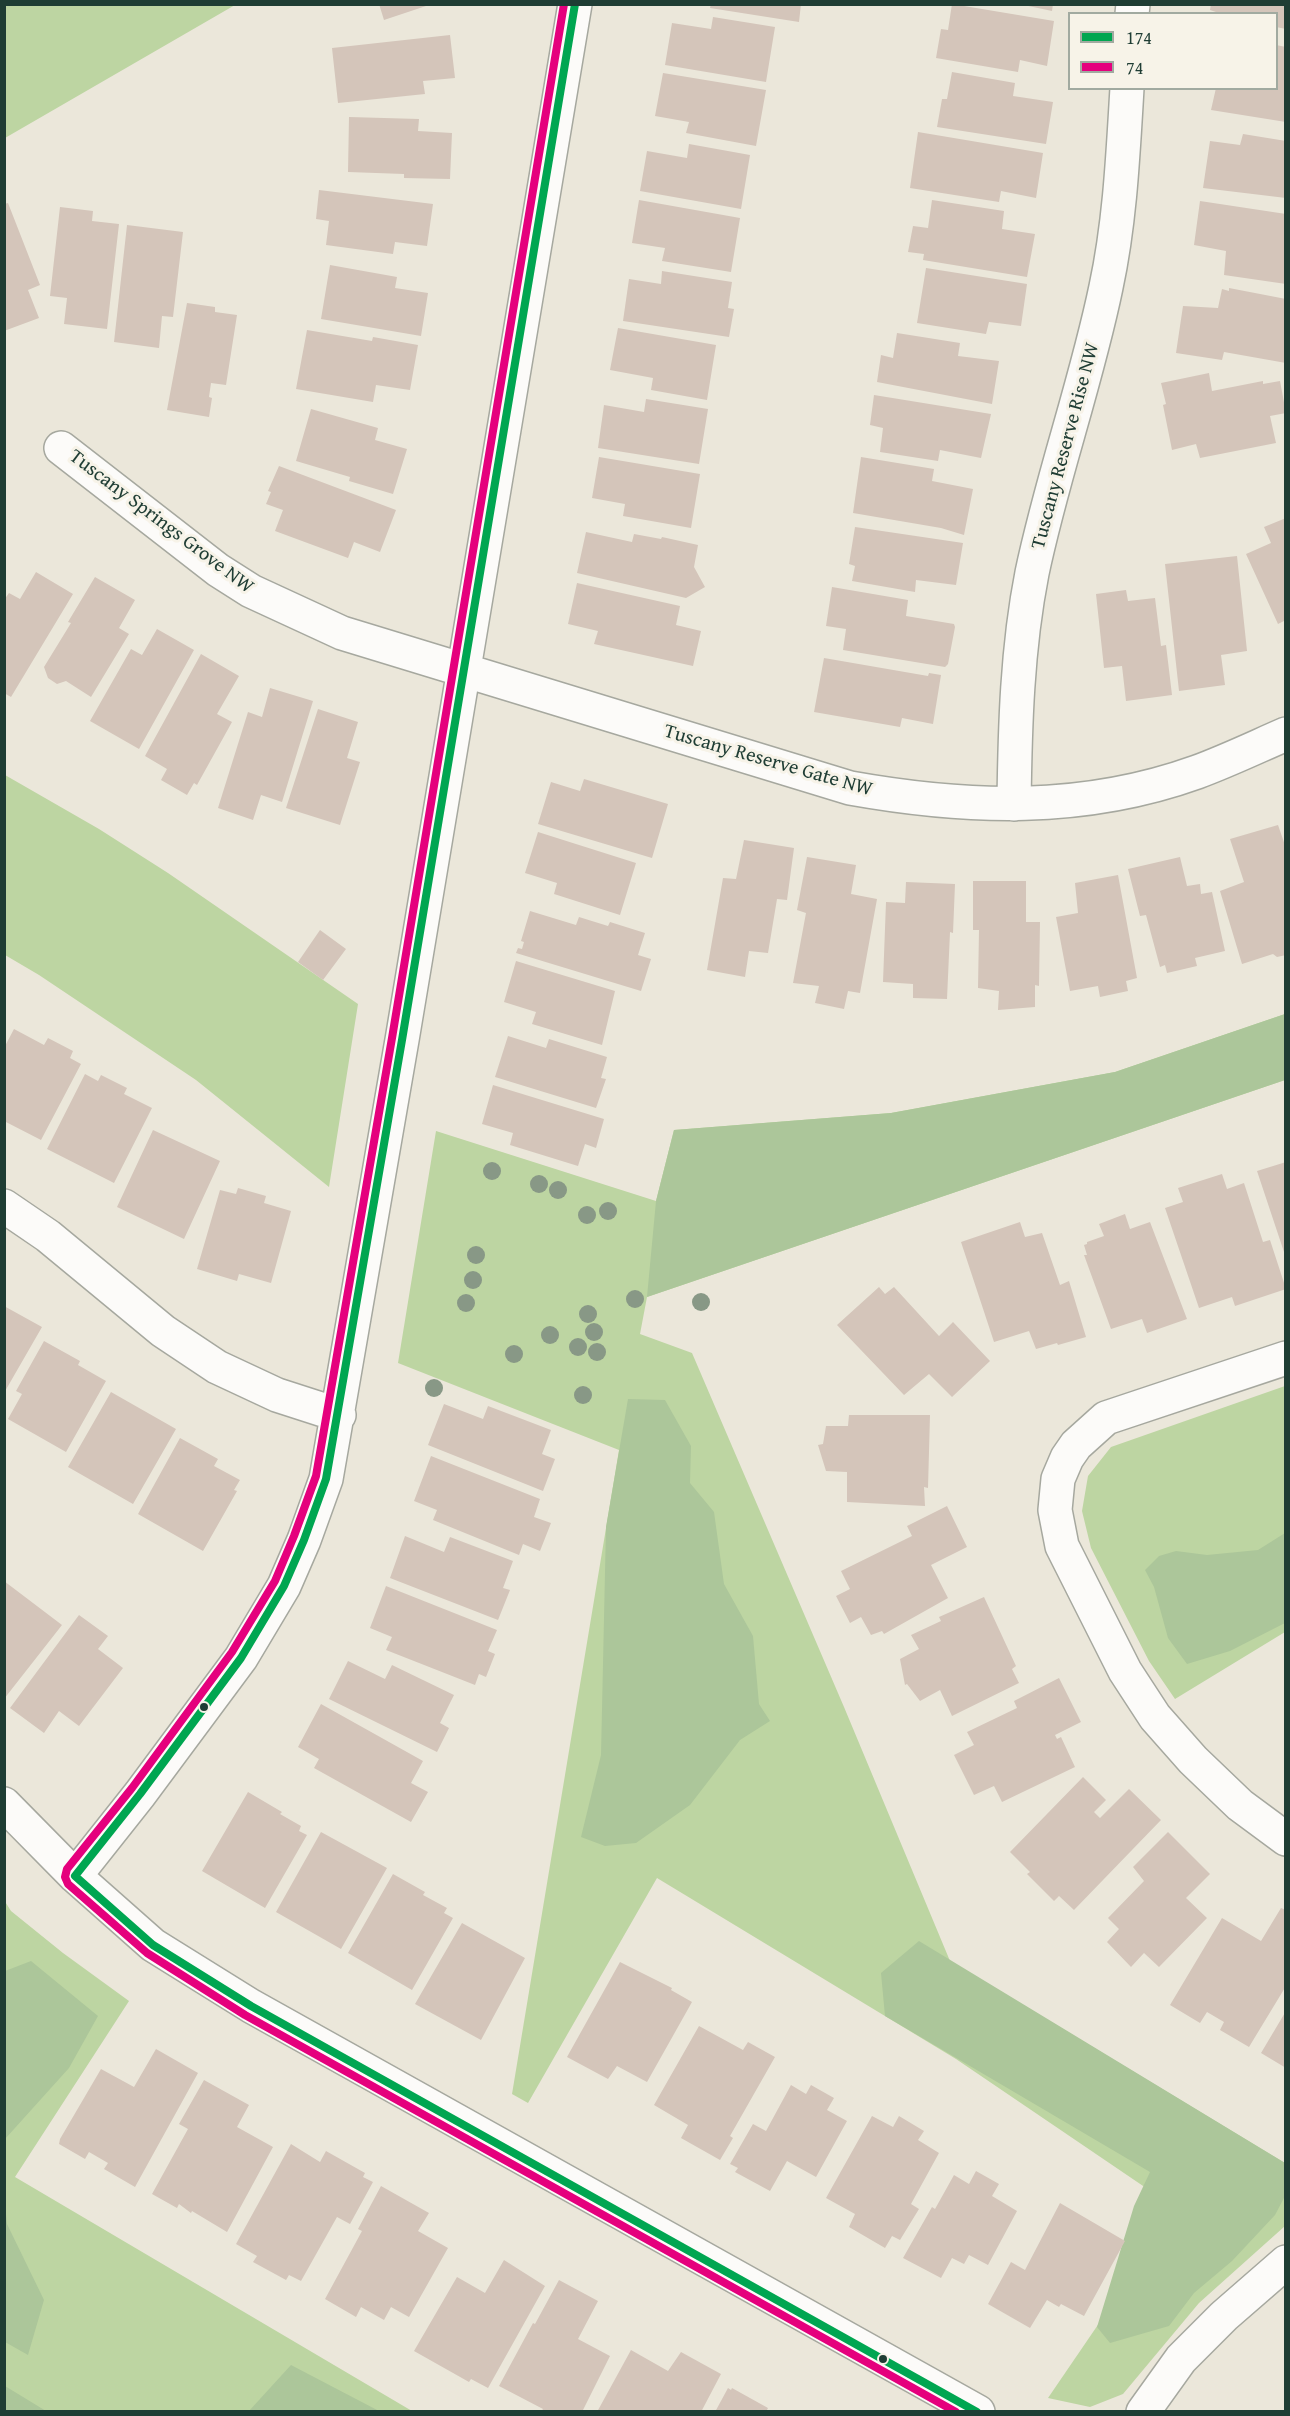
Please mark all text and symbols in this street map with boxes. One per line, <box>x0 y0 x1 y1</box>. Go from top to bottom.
legend <box>1068 12 1278 90</box>
text: 174 <box>1126 24 1152 51</box>
text: 74 <box>1126 54 1143 81</box>
street label: Tuscany Reserve Rise NW <box>1027 340 1105 552</box>
street label: Tuscany Springs Grove NW <box>64 445 258 599</box>
street label: Tuscany Reserve Gate NW <box>661 720 875 802</box>
unlabelled marker <box>198 1701 210 1713</box>
unlabelled marker <box>877 2353 889 2365</box>

